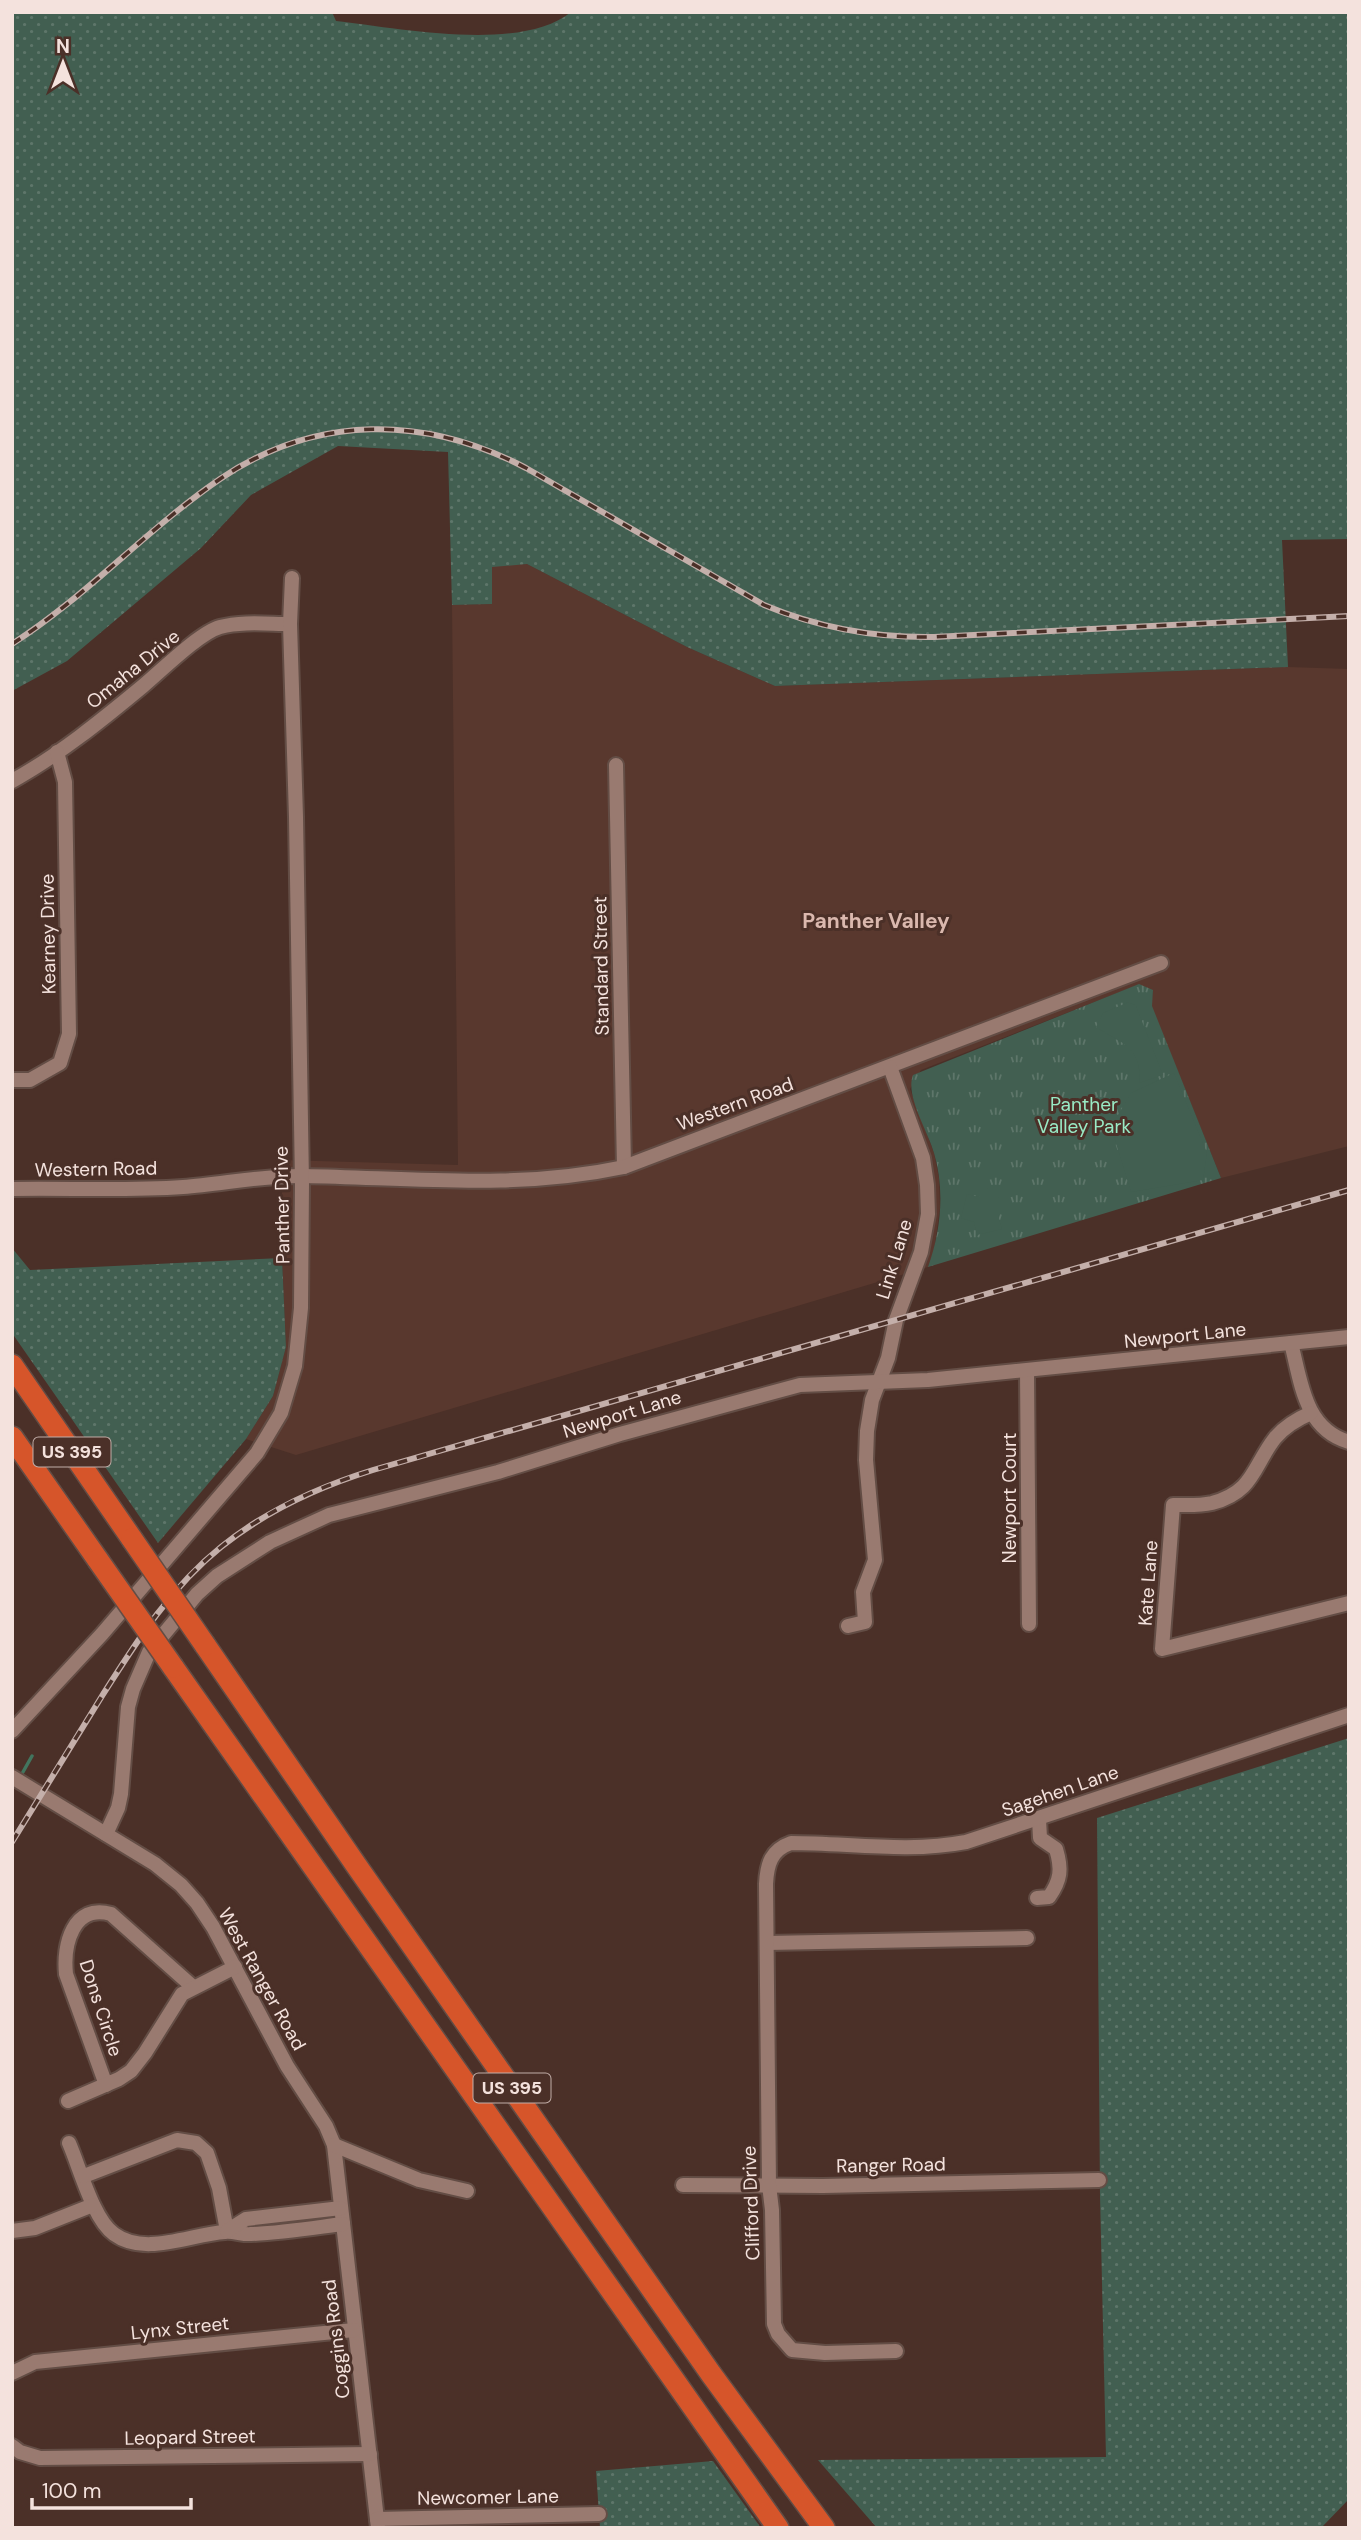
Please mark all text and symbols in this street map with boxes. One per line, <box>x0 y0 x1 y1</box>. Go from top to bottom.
north arrow <box>28 28 98 98</box>
text: N <box>56 34 70 59</box>
street label: Omaha Drive <box>81 624 185 714</box>
street label: Kearney Drive <box>34 874 62 994</box>
street label: Standard Street <box>587 896 615 1036</box>
district label: Panther Valley <box>802 907 950 935</box>
street label: Western Road <box>673 1071 797 1137</box>
park label: Panther Valley Park <box>1037 1092 1131 1139</box>
street label: Panther Drive <box>268 1146 296 1264</box>
street label: Western Road <box>35 1155 157 1183</box>
street label: Link Lane <box>870 1216 918 1302</box>
street label: Newport Lane <box>1123 1316 1247 1354</box>
street label: Newport Lane <box>560 1384 684 1444</box>
street label: Newport Court <box>997 1433 1022 1564</box>
road number: US 395 <box>34 1437 110 1466</box>
street label: Kate Lane <box>1133 1539 1163 1627</box>
street label: Sagehen Lane <box>998 1759 1122 1823</box>
street label: West Ranger Road <box>212 1903 312 2055</box>
street label: Dons Circle <box>74 1956 128 2060</box>
road number: US 395 <box>474 2074 550 2102</box>
street label: Clifford Drive <box>737 2145 765 2261</box>
street label: Ranger Road <box>836 2152 946 2178</box>
street label: Coggins Road <box>316 2278 356 2400</box>
street label: Lynx Street <box>130 2310 230 2346</box>
street label: Leopard Street <box>124 2423 256 2451</box>
scale bar <box>32 2466 191 2510</box>
text: 100 m <box>42 2477 102 2505</box>
street label: Newcomer Lane <box>417 2483 559 2511</box>

